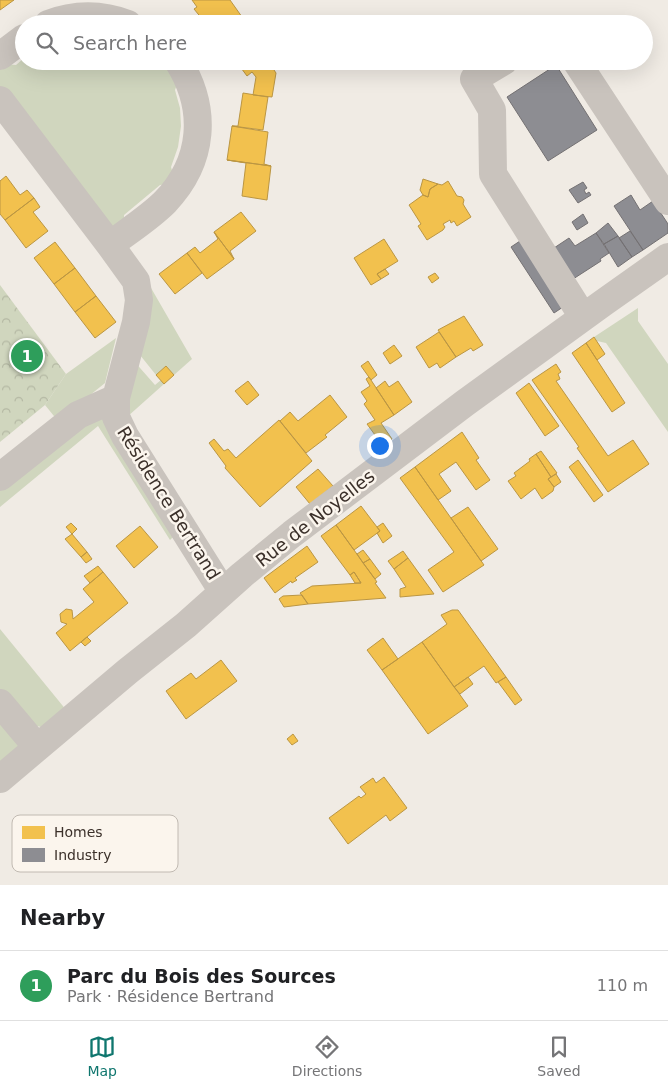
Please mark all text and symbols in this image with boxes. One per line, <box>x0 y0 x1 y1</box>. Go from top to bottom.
search box <box>15 15 653 70</box>
icon: search <box>33 29 61 57</box>
text: Search here <box>73 32 187 54</box>
pin: 1 <box>11 337 43 375</box>
street label: Résidence Bertrand <box>113 422 225 584</box>
your location <box>367 433 393 459</box>
street label: Rue de Noyelles <box>251 465 379 571</box>
legend <box>12 815 178 872</box>
text: Homes <box>54 824 103 840</box>
text: Industry <box>54 847 112 863</box>
text: Nearby <box>20 906 105 930</box>
text: Parc du Bois des Sources <box>67 965 336 987</box>
text: 1 <box>30 976 42 995</box>
text: 110 m <box>597 976 648 995</box>
text: Park · Résidence Bertrand <box>67 987 274 1006</box>
tab: Map <box>87 1033 117 1079</box>
tab: Directions <box>292 1033 362 1079</box>
tab: Saved <box>537 1033 581 1079</box>

